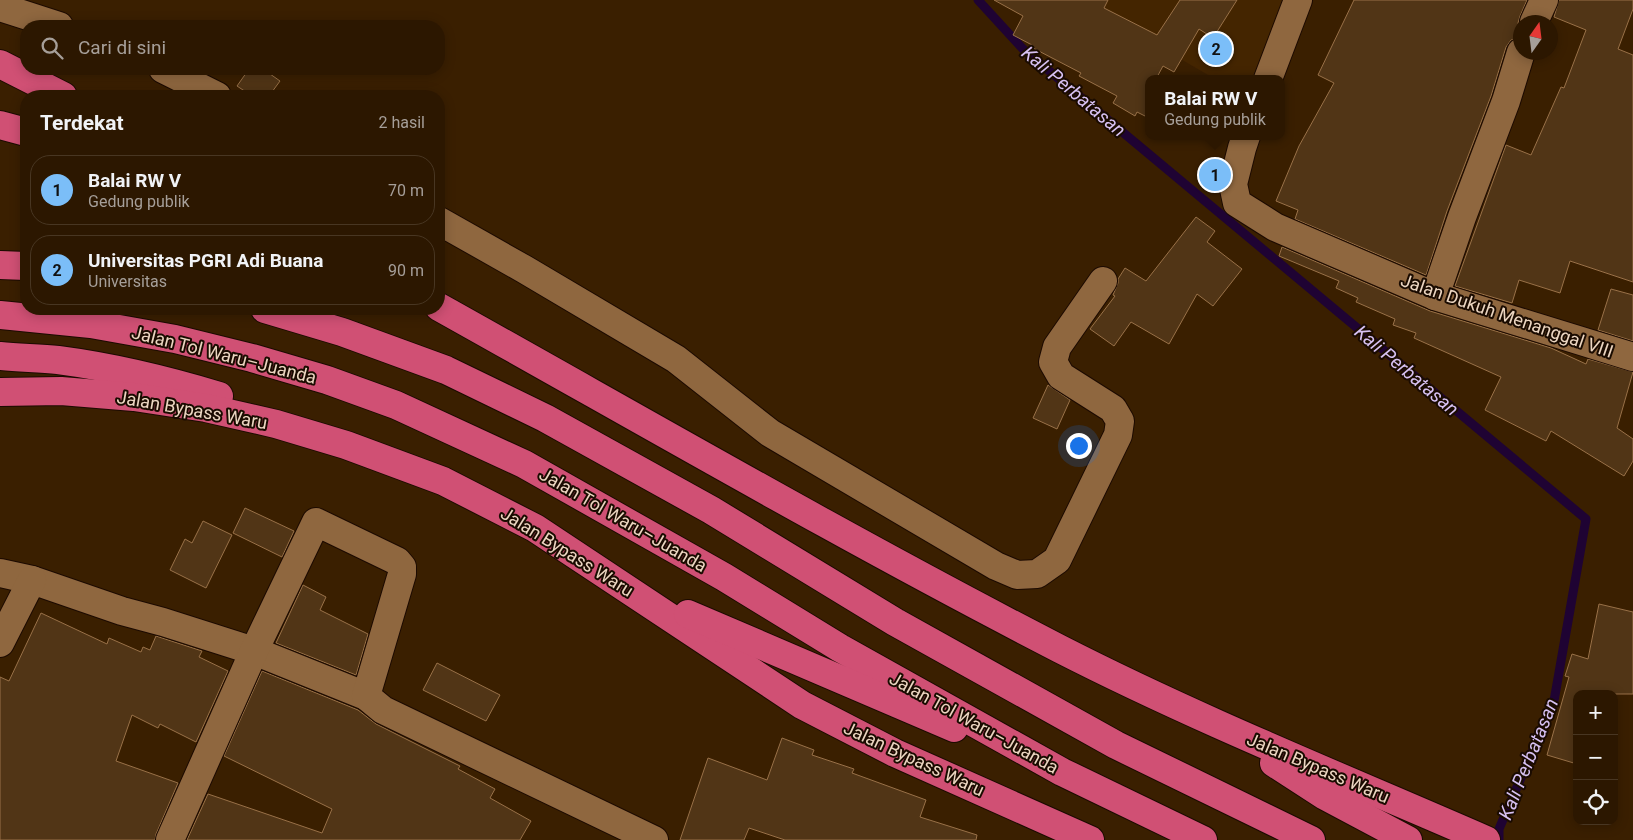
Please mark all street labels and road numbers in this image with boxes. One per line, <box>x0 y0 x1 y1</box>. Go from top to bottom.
street label: Jalan Dukuh Menanggal VIII <box>1398 269 1616 362</box>
street label: Jalan Tol Waru–Juanda <box>130 321 319 388</box>
street label: Jalan Bypass Waru <box>115 386 269 433</box>
street label: Jalan Tol Waru–Juanda <box>536 463 711 576</box>
street label: Jalan Bypass Waru <box>497 502 637 601</box>
street label: Jalan Tol Waru–Juanda <box>886 667 1062 778</box>
street label: Jalan Bypass Waru <box>841 717 988 800</box>
street label: Jalan Bypass Waru <box>1244 728 1392 807</box>

